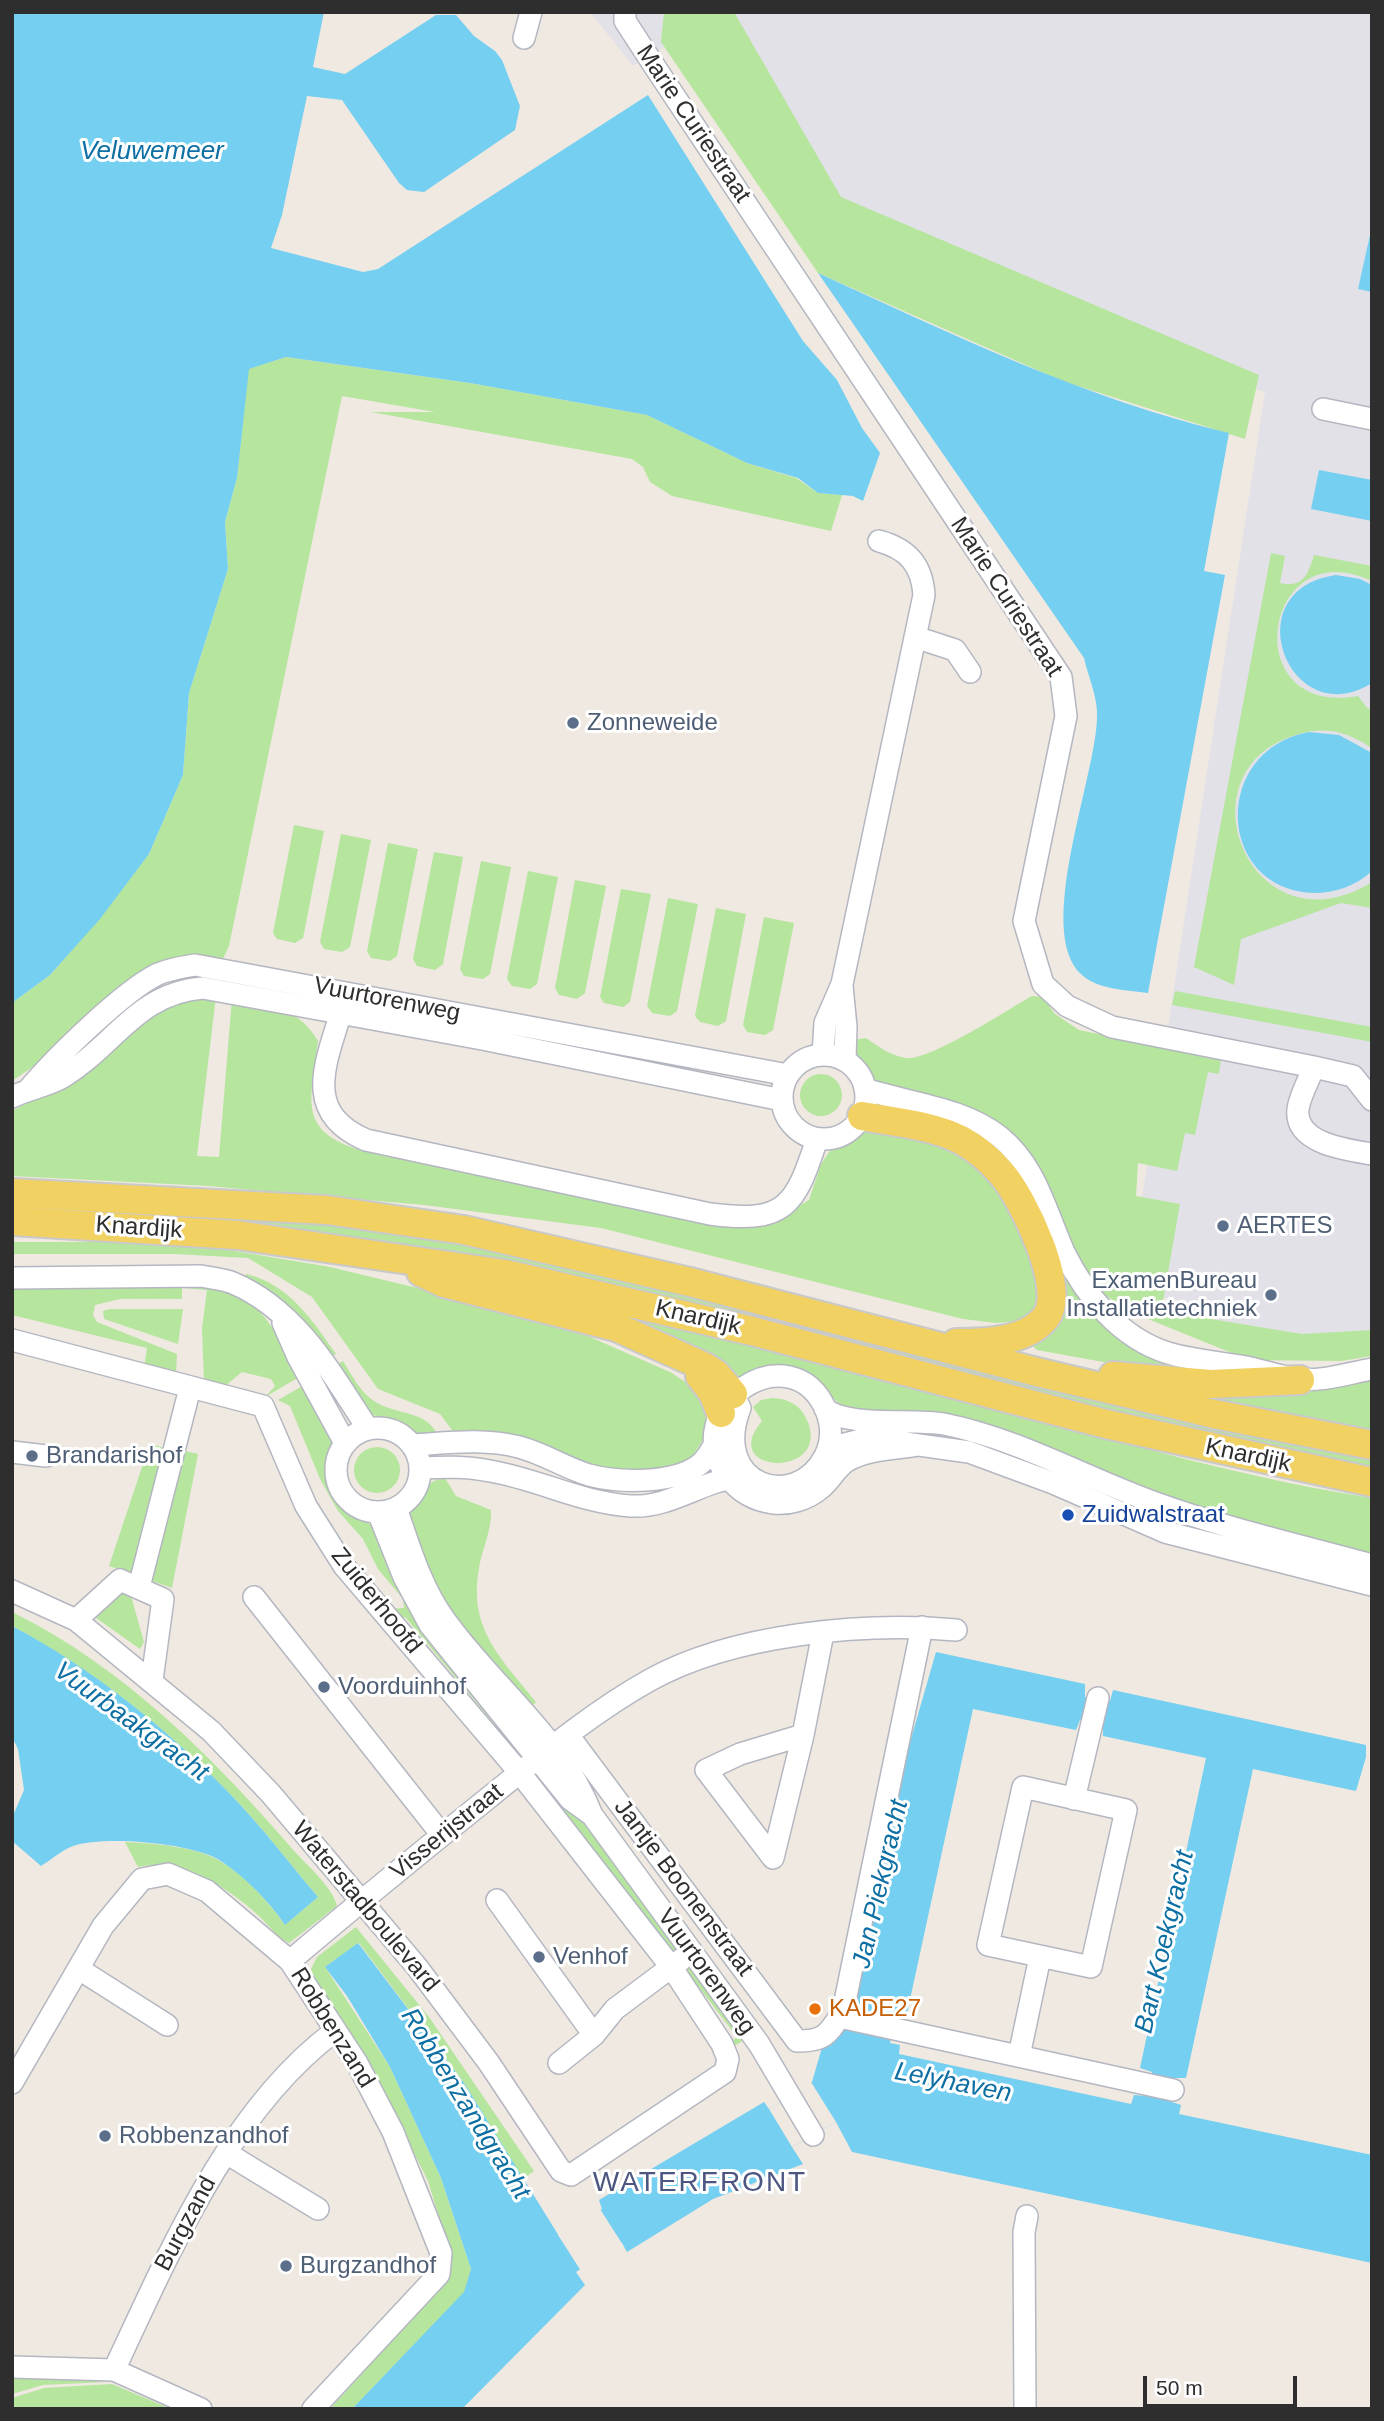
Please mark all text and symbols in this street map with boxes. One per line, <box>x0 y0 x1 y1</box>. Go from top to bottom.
street label: Marie Curiestraat <box>630 40 756 208</box>
water label: Veluwemeer <box>80 136 224 168</box>
street label: Marie Curiestraat <box>944 512 1068 682</box>
place label: Zonneweide <box>587 709 718 737</box>
marker: Zonneweide <box>565 715 581 731</box>
street label: Vuurtorenweg <box>311 972 463 1028</box>
street label: Knardijk <box>95 1211 183 1245</box>
place label: AERTES <box>1237 1212 1333 1240</box>
marker: AERTES <box>1215 1218 1231 1234</box>
place label: ExamenBureau Installatietechniek <box>1066 1267 1257 1323</box>
marker: ExamenBureau Installatietechniek <box>1263 1287 1279 1303</box>
street label: Knardijk <box>653 1294 743 1342</box>
street label: Knardijk <box>1203 1433 1293 1479</box>
place label: Brandarishof <box>46 1442 182 1470</box>
marker: Brandarishof <box>24 1448 40 1464</box>
place label: Zuidwalstraat <box>1082 1501 1225 1529</box>
marker: Zuidwalstraat <box>1060 1507 1076 1523</box>
street label: Zuiderhoofd <box>325 1542 427 1660</box>
water label: Vuurbaakgracht <box>48 1656 214 1788</box>
place label: Voorduinhof <box>338 1673 466 1701</box>
marker: Voorduinhof <box>316 1679 332 1695</box>
street label: Visserijstraat <box>385 1778 509 1886</box>
street label: Jantje Boonenstraat <box>607 1794 759 1982</box>
water label: Jan Piekgracht <box>846 1797 916 1971</box>
street label: Waterstadboulevard <box>285 1816 445 1998</box>
water label: Bart Koekgracht <box>1129 1848 1201 2036</box>
street label: Vuurtorenweg <box>651 1903 761 2041</box>
place label: Venhof <box>553 1943 628 1971</box>
marker: Venhof <box>531 1949 547 1965</box>
street label: Robbenzand <box>284 1963 380 2093</box>
place label: KADE27 <box>829 1995 921 2023</box>
marker: KADE27 <box>807 2001 823 2017</box>
water label: Robbenzandgracht <box>394 2003 536 2205</box>
water label: Lelyhaven <box>892 2056 1014 2110</box>
place label: Robbenzandhof <box>119 2122 288 2150</box>
marker: Robbenzandhof <box>97 2128 113 2144</box>
district label: WATERFRONT <box>594 2166 806 2200</box>
street label: Burgzand <box>149 2172 223 2276</box>
place label: Burgzandhof <box>300 2252 436 2280</box>
marker: Burgzandhof <box>278 2258 294 2274</box>
scale bar <box>1146 2362 1300 2406</box>
text: 50 m <box>1156 2376 1203 2399</box>

